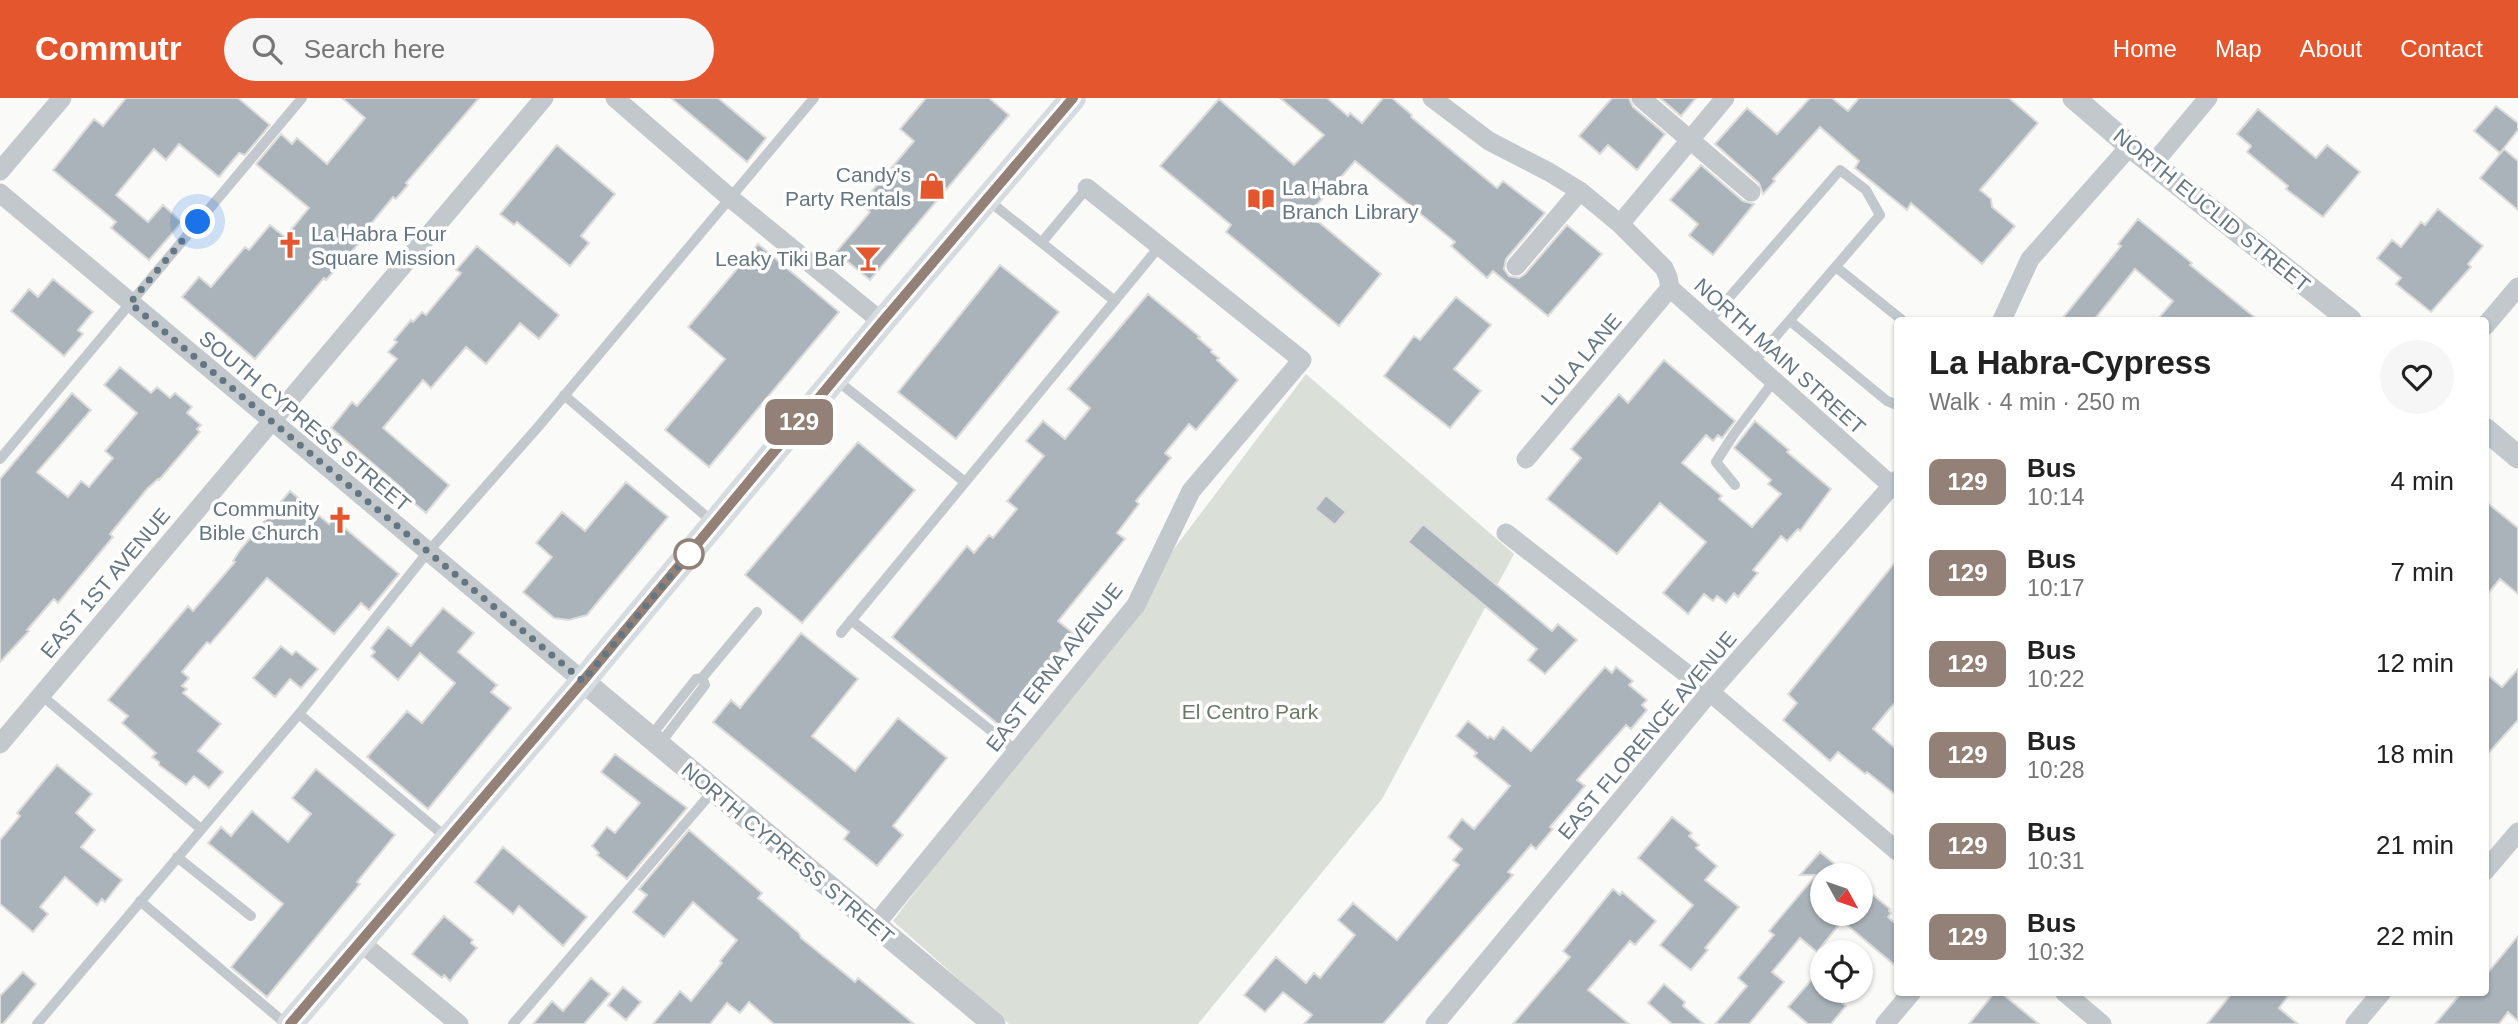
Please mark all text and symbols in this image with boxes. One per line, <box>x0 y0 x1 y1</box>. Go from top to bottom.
search box <box>224 18 714 81</box>
text: Commutr <box>35 30 182 67</box>
icon: search <box>248 30 286 68</box>
text: Search here <box>304 34 445 64</box>
text: Home <box>2113 35 2177 62</box>
text: Map <box>2215 35 2262 62</box>
text: About <box>2300 35 2362 62</box>
text: Contact <box>2400 35 2483 62</box>
street label: NORTH EUCLID STREET <box>2109 124 2315 296</box>
place label: Candy's Party Rentals <box>785 163 911 210</box>
shop icon: Candy's Party Rentals <box>917 171 947 201</box>
place label: La Habra Branch Library <box>1282 176 1419 223</box>
library icon: La Habra Branch Library <box>1246 184 1276 214</box>
your location <box>180 204 215 239</box>
place label: La Habra Four Square Mission <box>311 222 456 269</box>
church icon: La Habra Four Square Mission <box>275 230 305 260</box>
bar icon: Leaky Tiki Bar <box>853 243 883 273</box>
place label: Leaky Tiki Bar <box>715 247 847 270</box>
street label: NORTH MAIN STREET <box>1690 273 1870 439</box>
street label: LULA LANE <box>1536 309 1626 409</box>
street label: SOUTH CYPRESS STREET <box>195 326 415 516</box>
button: heart <box>2380 340 2454 414</box>
text: La Habra-Cypress <box>1929 344 2211 381</box>
text: Walk · 4 min · 250 m <box>1929 389 2140 415</box>
line badge: 129 <box>759 399 839 445</box>
text: 129 <box>779 408 819 435</box>
text: Bus <box>2027 453 2076 483</box>
text: 4 min <box>2390 466 2454 496</box>
text: 129 <box>1947 468 1988 495</box>
text: 10:14 <box>2027 484 2085 510</box>
place label: Community Bible Church <box>199 497 319 544</box>
street label: EAST 1ST AVENUE <box>36 504 174 662</box>
church icon: Community Bible Church <box>325 505 355 535</box>
unlabelled marker <box>674 539 704 569</box>
text: Bus <box>2027 544 2076 574</box>
text: 7 min <box>2390 557 2454 587</box>
text: 129 <box>1947 559 1988 586</box>
text: 10:17 <box>2027 575 2085 601</box>
street label: EAST ERNA AVENUE <box>981 578 1127 756</box>
street label: EAST FLORENCE AVENUE <box>1553 626 1741 844</box>
text: Bus <box>2027 635 2076 665</box>
text: 12 min <box>2376 648 2454 678</box>
text: 129 <box>1947 650 1988 677</box>
text: 10:22 <box>2027 666 2085 692</box>
park label: El Centro Park <box>1182 700 1319 723</box>
text: Bus <box>2027 726 2076 756</box>
text: 18 min <box>2376 739 2454 769</box>
text: 129 <box>1947 741 1988 768</box>
text: 10:28 <box>2027 757 2085 783</box>
street label: NORTH CYPRESS STREET <box>678 758 899 948</box>
text: Bus <box>2027 817 2076 847</box>
text: 21 min <box>2376 830 2454 860</box>
text: 129 <box>1947 832 1988 859</box>
text: 10:31 <box>2027 848 2085 874</box>
north arrow <box>1810 863 1872 926</box>
map controls <box>1810 863 1873 1003</box>
text: Bus <box>2027 908 2076 938</box>
text: 22 min <box>2376 921 2454 951</box>
text: 129 <box>1947 923 1988 950</box>
text: 10:32 <box>2027 939 2085 965</box>
button: locate <box>1810 940 1873 1003</box>

